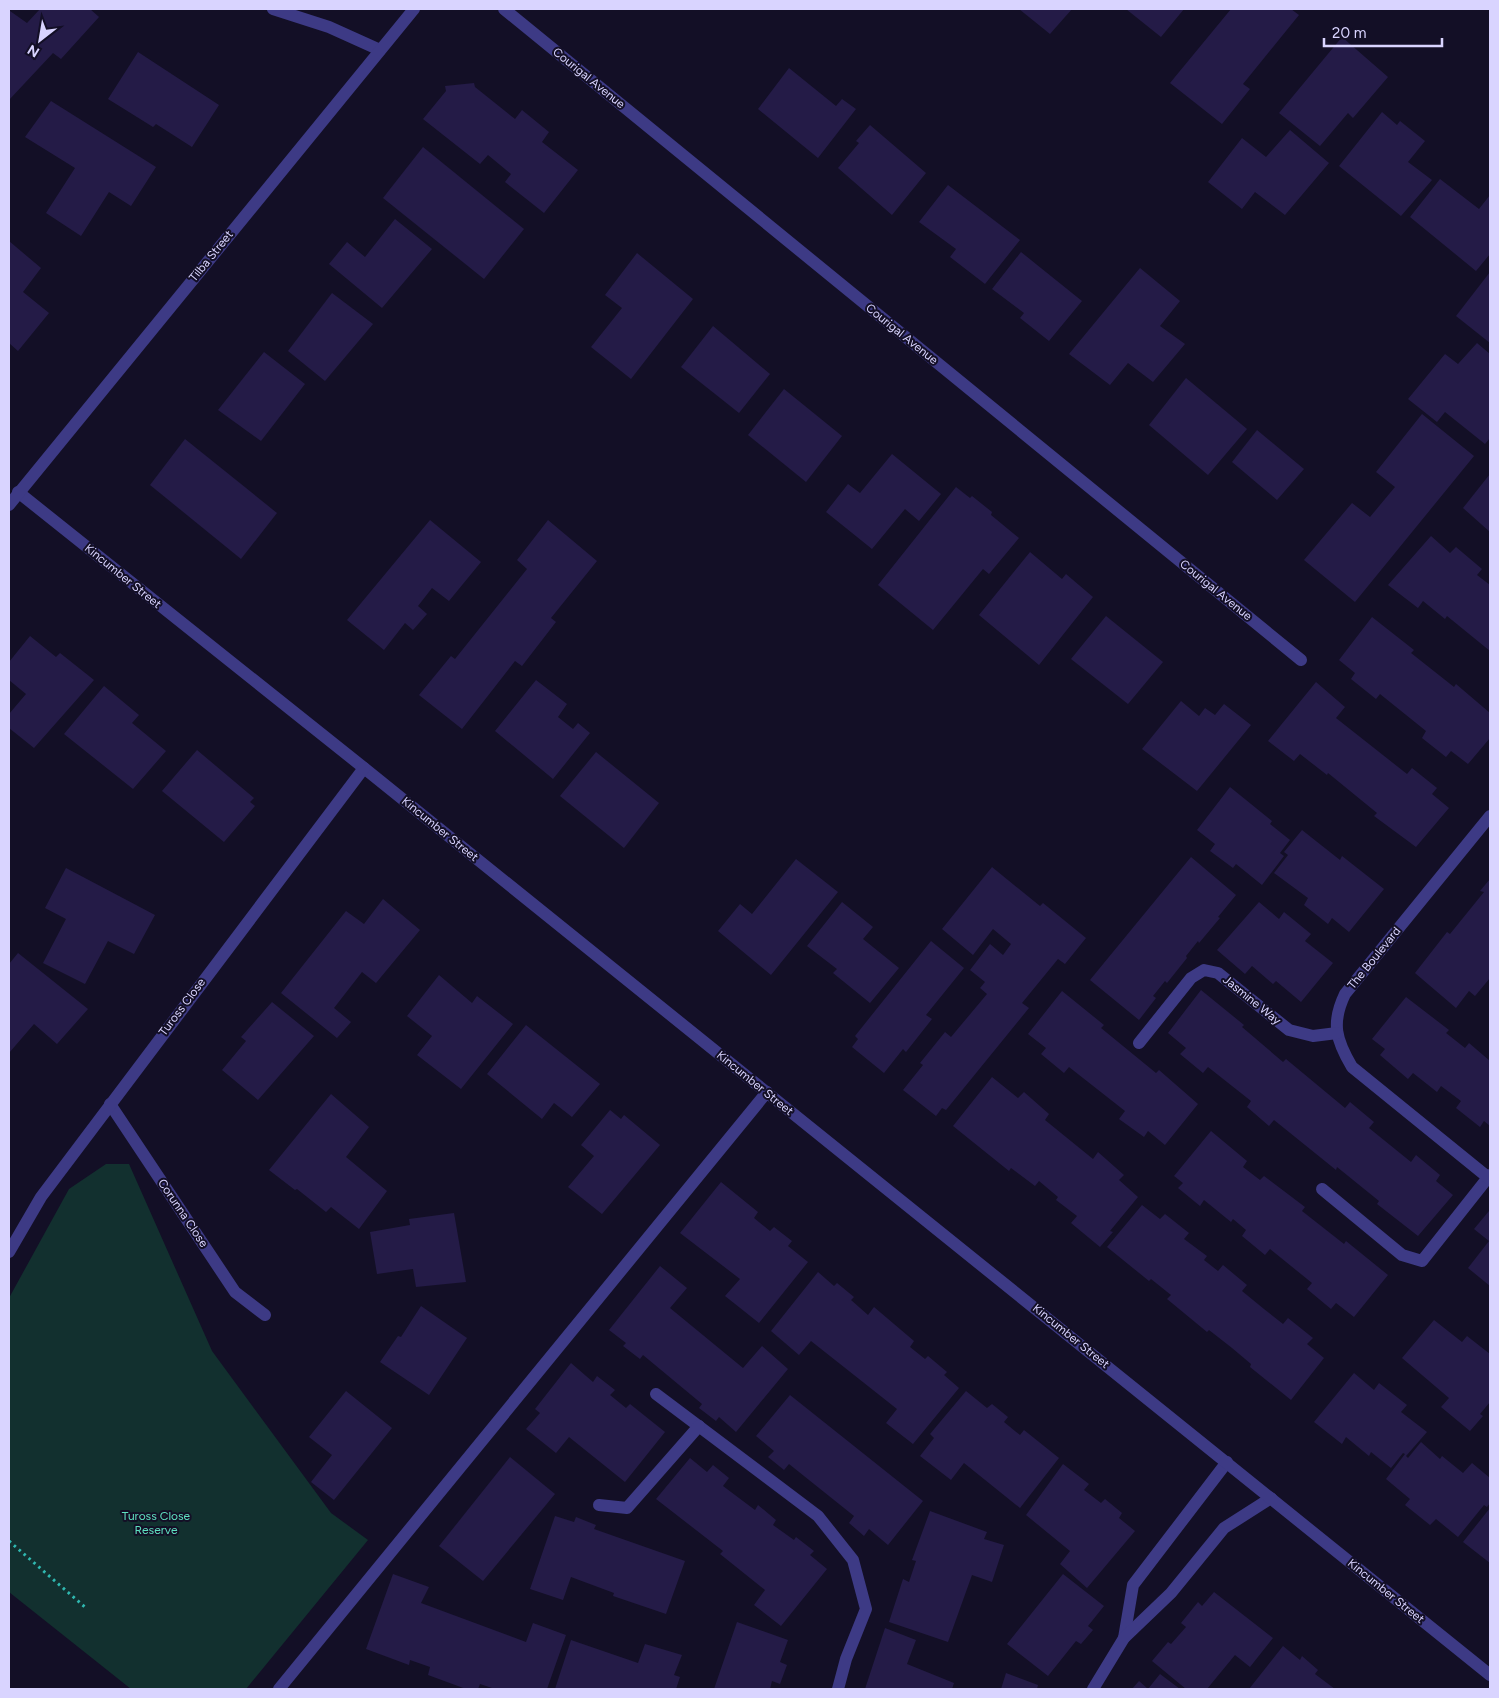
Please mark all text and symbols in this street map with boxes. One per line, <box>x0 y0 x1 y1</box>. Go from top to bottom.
north arrow <box>15 15 65 65</box>
scale bar <box>1324 15 1442 47</box>
text: 20 m <box>1332 24 1366 42</box>
text: N <box>25 41 43 61</box>
street label: Courigal Avenue <box>550 45 628 112</box>
street label: Tilba Street <box>186 227 236 284</box>
street label: Courigal Avenue <box>863 301 941 368</box>
street label: Kincumber Street <box>82 541 164 611</box>
street label: Courigal Avenue <box>1177 557 1255 624</box>
street label: Kincumber Street <box>399 794 481 864</box>
street label: The Boulevard <box>1345 924 1403 992</box>
street label: Jasmine Way <box>1220 972 1284 1028</box>
street label: Tuross Close <box>156 975 208 1038</box>
street label: Kincumber Street <box>714 1048 796 1118</box>
street label: Corunna Close <box>155 1176 211 1250</box>
street label: Kincumber Street <box>1030 1301 1112 1371</box>
park label: Tuross Close Reserve <box>122 1509 191 1537</box>
street label: Kincumber Street <box>1345 1556 1427 1626</box>

